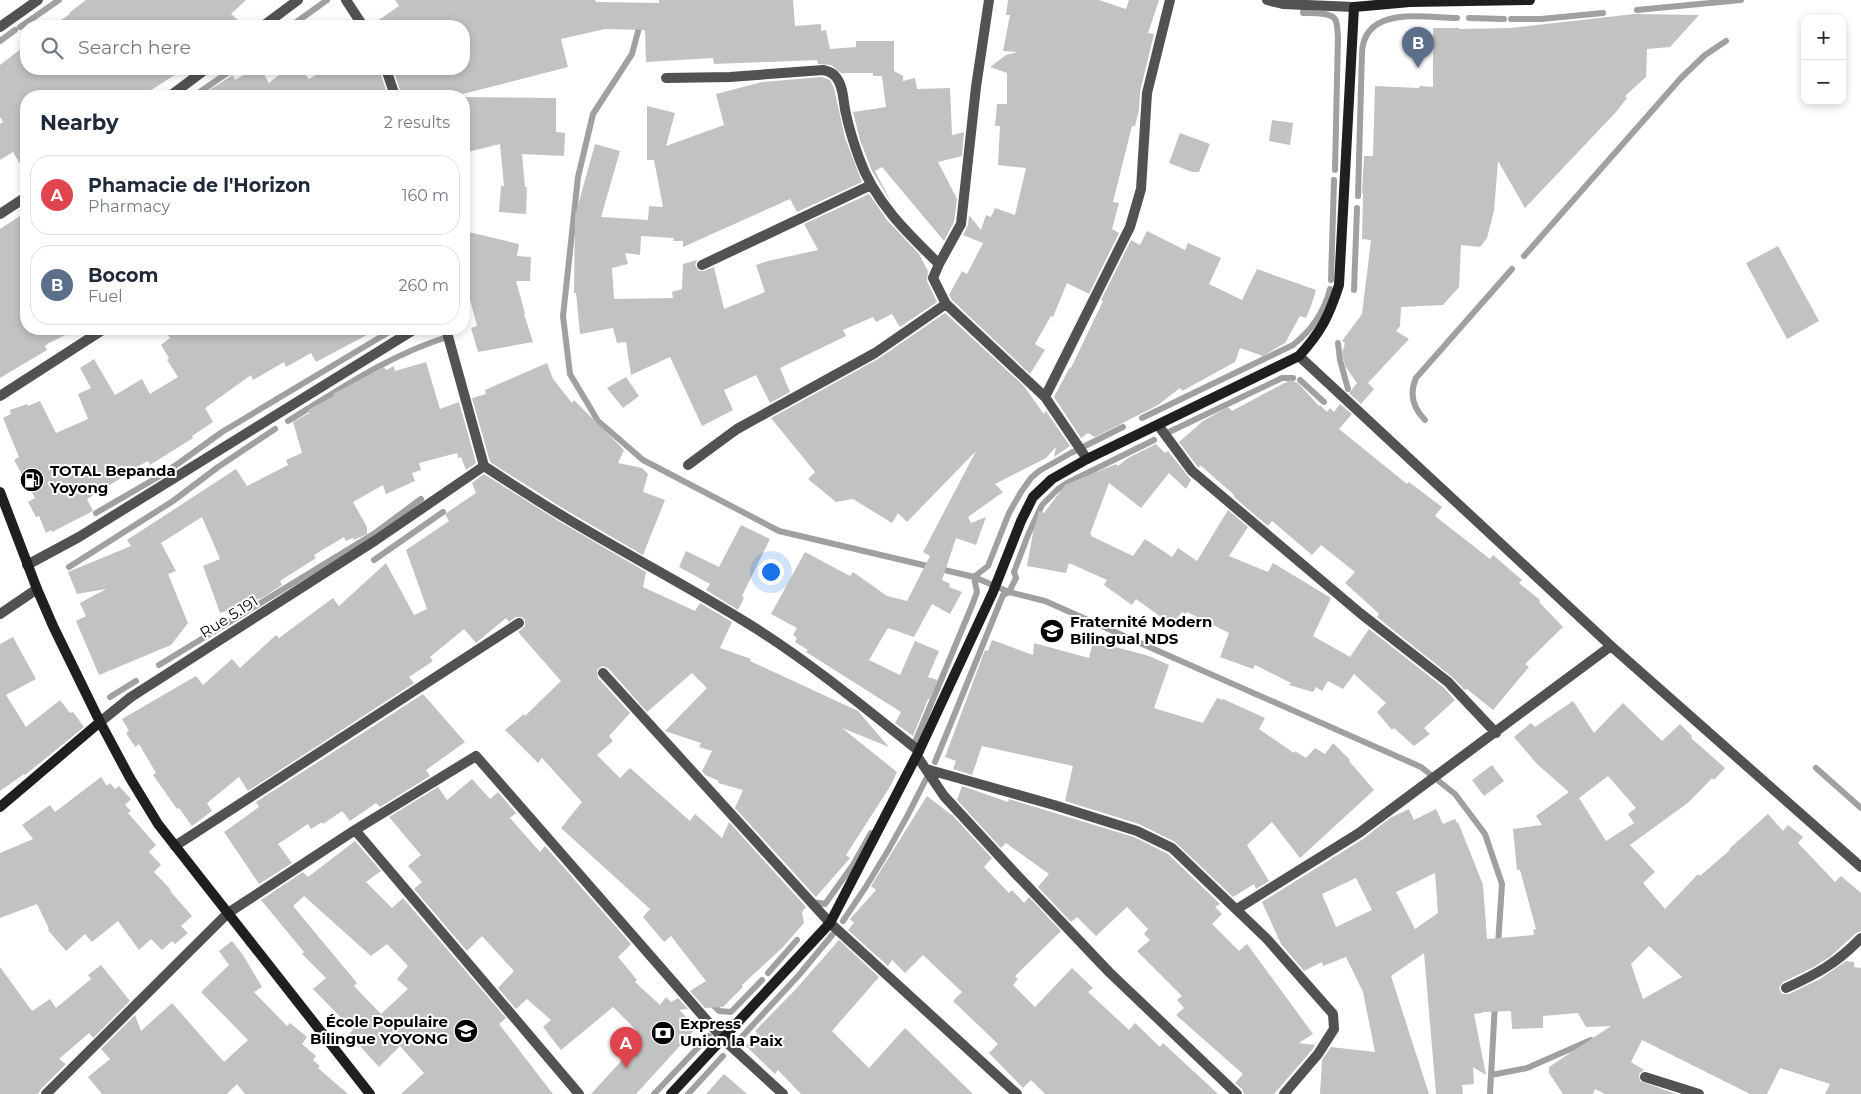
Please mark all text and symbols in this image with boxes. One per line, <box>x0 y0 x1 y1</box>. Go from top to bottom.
map controls <box>1801 15 1846 105</box>
button: + <box>1801 15 1846 60</box>
search box <box>20 20 470 75</box>
pin: B <box>1402 27 1434 68</box>
icon: search <box>38 34 66 62</box>
text: Search here <box>78 36 191 59</box>
button: − <box>1801 60 1846 105</box>
text: Nearby <box>40 110 119 135</box>
text: 2 results <box>384 113 450 132</box>
text: Phamacie de l'Horizon <box>88 174 311 197</box>
text: A <box>51 186 63 205</box>
text: 160 m <box>402 186 449 205</box>
text: Pharmacy <box>88 197 170 216</box>
text: Bocom <box>88 264 158 287</box>
text: B <box>51 276 63 295</box>
text: 260 m <box>398 276 449 295</box>
text: Fuel <box>88 287 123 306</box>
place label: TOTAL Bepanda Yoyong <box>49 461 176 497</box>
fuel station icon: TOTAL Bepanda Yoyong <box>19 467 45 493</box>
your location <box>758 559 784 585</box>
street label: Rue 5.191 <box>196 591 261 642</box>
place label: Fraternité Modern Bilingual NDS <box>1070 612 1212 648</box>
school or university icon: Fraternité Modern Bilingual NDS <box>1039 618 1065 644</box>
place label: École Populaire Bilingue YOYONG <box>310 1012 448 1048</box>
place label: Express Union la Paix <box>680 1014 783 1050</box>
school or university icon: École Populaire Bilingue YOYONG <box>453 1018 479 1044</box>
bank icon: Express Union la Paix <box>650 1020 676 1046</box>
pin: A <box>610 1027 642 1068</box>

